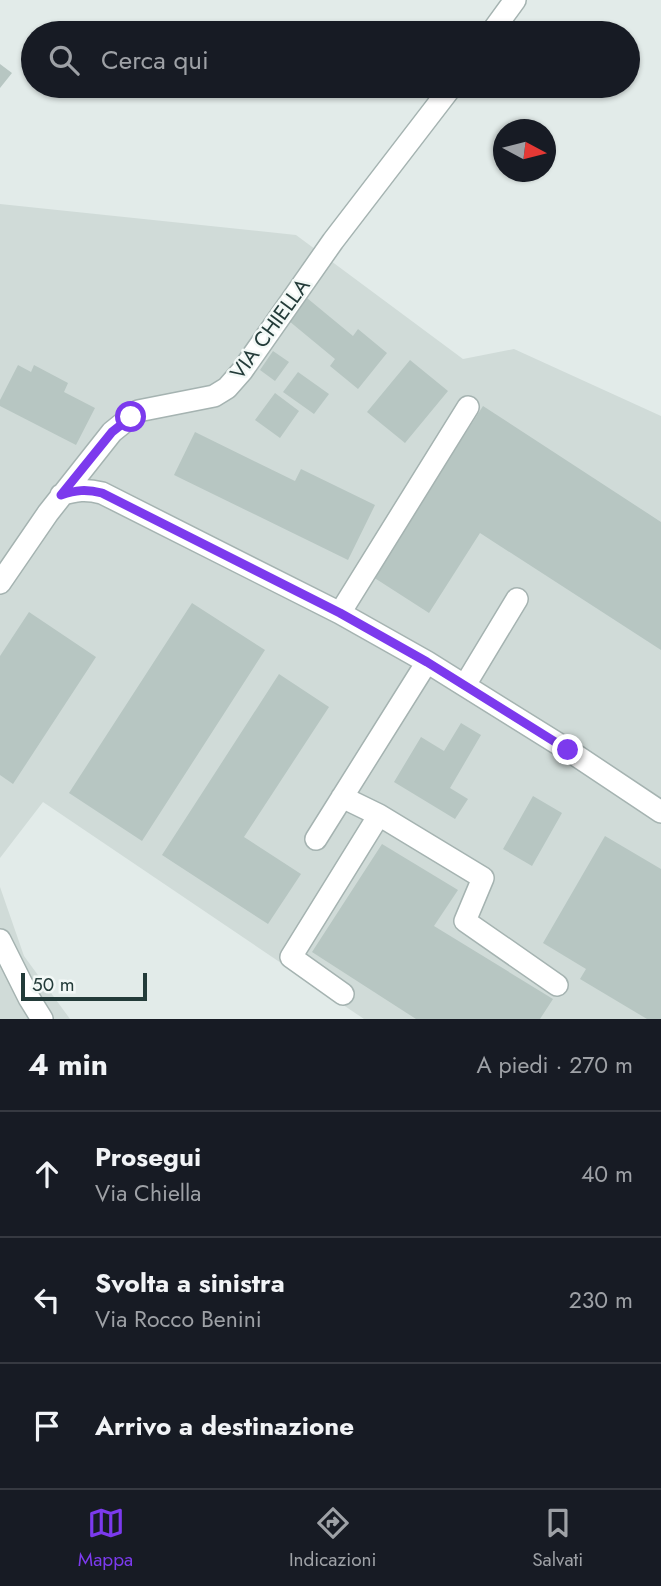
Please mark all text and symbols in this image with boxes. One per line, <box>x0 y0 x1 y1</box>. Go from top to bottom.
search box <box>21 21 640 98</box>
icon: search <box>45 41 83 79</box>
text: Cerca qui <box>101 41 209 79</box>
north arrow <box>493 119 556 182</box>
street label: VIA CHIELLA <box>223 272 317 386</box>
route start <box>115 401 146 432</box>
route end <box>552 734 583 765</box>
scale bar <box>21 970 147 1002</box>
text: 50 m <box>32 971 75 998</box>
text: 4 min <box>28 1043 108 1086</box>
text: A piedi · 270 m <box>476 1048 633 1082</box>
text: Prosegui <box>95 1138 201 1176</box>
icon: ahead <box>28 1155 66 1193</box>
text: 40 m <box>581 1157 633 1191</box>
text: Via Chiella <box>95 1176 201 1210</box>
text: Svolta a sinistra <box>95 1264 285 1302</box>
icon: left <box>28 1281 66 1319</box>
text: 230 m <box>569 1283 633 1317</box>
text: Via Rocco Benini <box>95 1302 262 1336</box>
icon: arrive <box>28 1407 66 1445</box>
text: Arrivo a destinazione <box>95 1407 354 1445</box>
tab: Mappa <box>78 1504 133 1573</box>
tab: Indicazioni <box>289 1504 376 1573</box>
tab: Salvati <box>532 1504 583 1573</box>

